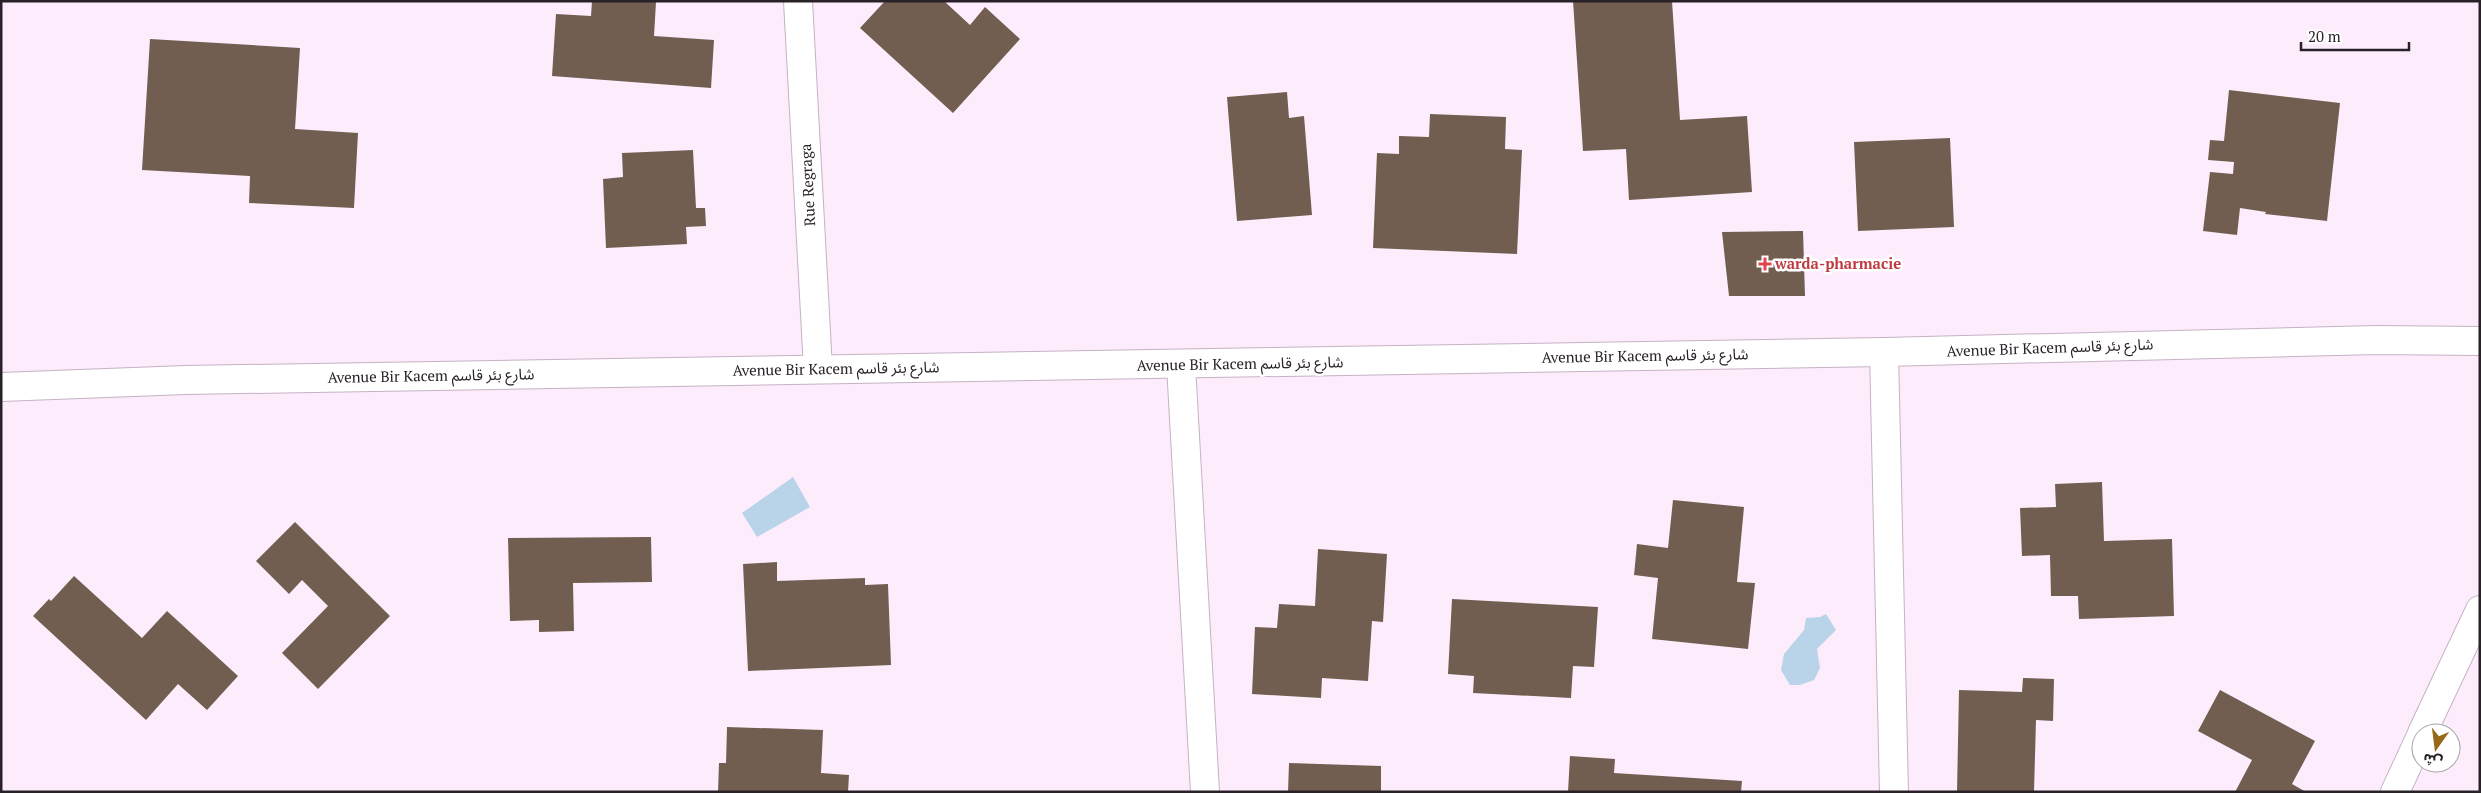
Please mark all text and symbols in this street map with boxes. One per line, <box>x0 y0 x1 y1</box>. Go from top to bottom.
scale bar <box>2301 20 2408 52</box>
text: 20 m <box>2308 26 2341 46</box>
street label: Rue Regraga <box>795 143 819 227</box>
place label: warda-pharmacie <box>1774 253 1901 273</box>
marker: warda-pharmacie <box>1759 258 1771 270</box>
street label: Avenue Bir Kacem شارع بئر قاسم <box>1946 333 2154 364</box>
street label: Avenue Bir Kacem شارع بئر قاسم <box>1541 343 1749 370</box>
street label: Avenue Bir Kacem شارع بئر قاسم <box>1136 351 1344 378</box>
street label: Avenue Bir Kacem شارع بئر قاسم <box>732 356 940 383</box>
street label: Avenue Bir Kacem شارع بئر قاسم <box>327 363 535 390</box>
north arrow <box>2411 723 2461 773</box>
text: ش <box>2421 750 2444 773</box>

